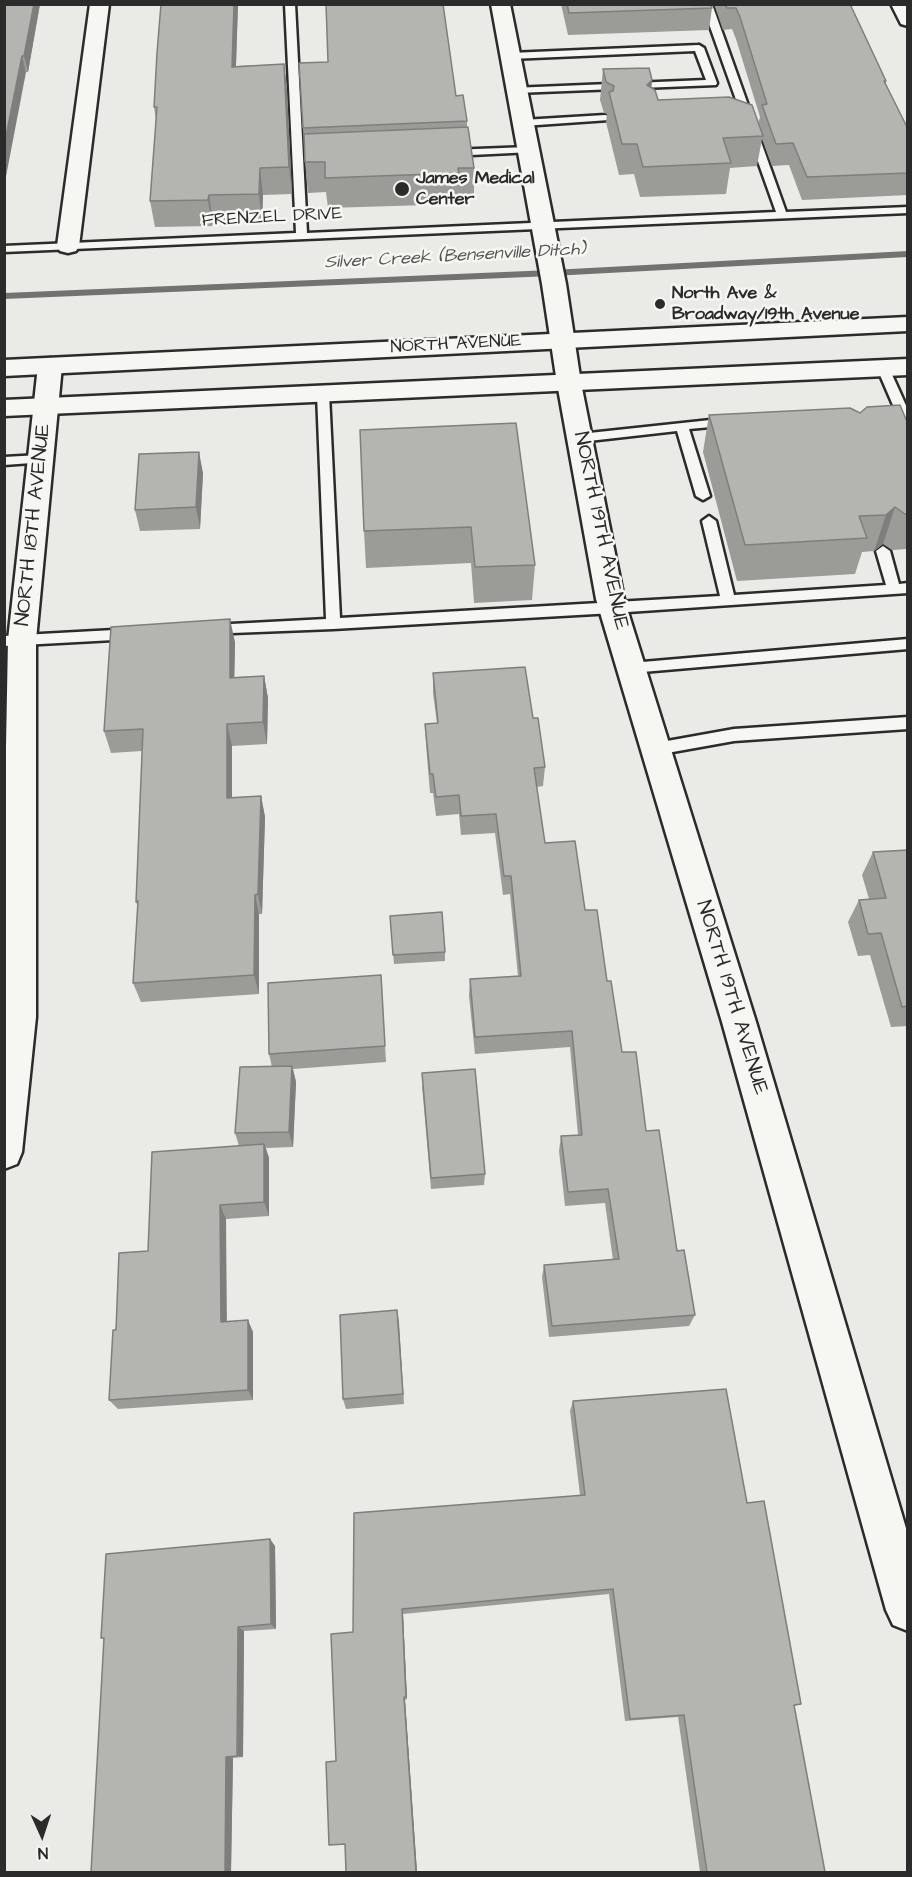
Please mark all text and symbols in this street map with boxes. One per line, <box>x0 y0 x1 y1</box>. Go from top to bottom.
place label: James Medical Center <box>416 168 535 210</box>
marker: James Medical Center <box>393 180 411 198</box>
street label: FRENZEL DRIVE <box>201 204 343 232</box>
water label: Silver Creek (Bensenville Ditch) <box>324 239 586 275</box>
place label: North Ave & Broadway/19th Avenue <box>672 283 859 326</box>
marker: North Ave & Broadway/19th Avenue <box>653 297 667 311</box>
street label: NORTH AVENUE <box>390 331 522 359</box>
street label: NORTH 18TH AVENUE <box>11 423 57 627</box>
street label: NORTH 19TH AVENUE <box>567 430 633 632</box>
street label: NORTH 19TH AVENUE <box>689 898 773 1098</box>
north arrow <box>12 1805 72 1865</box>
text: N <box>37 1842 49 1864</box>

